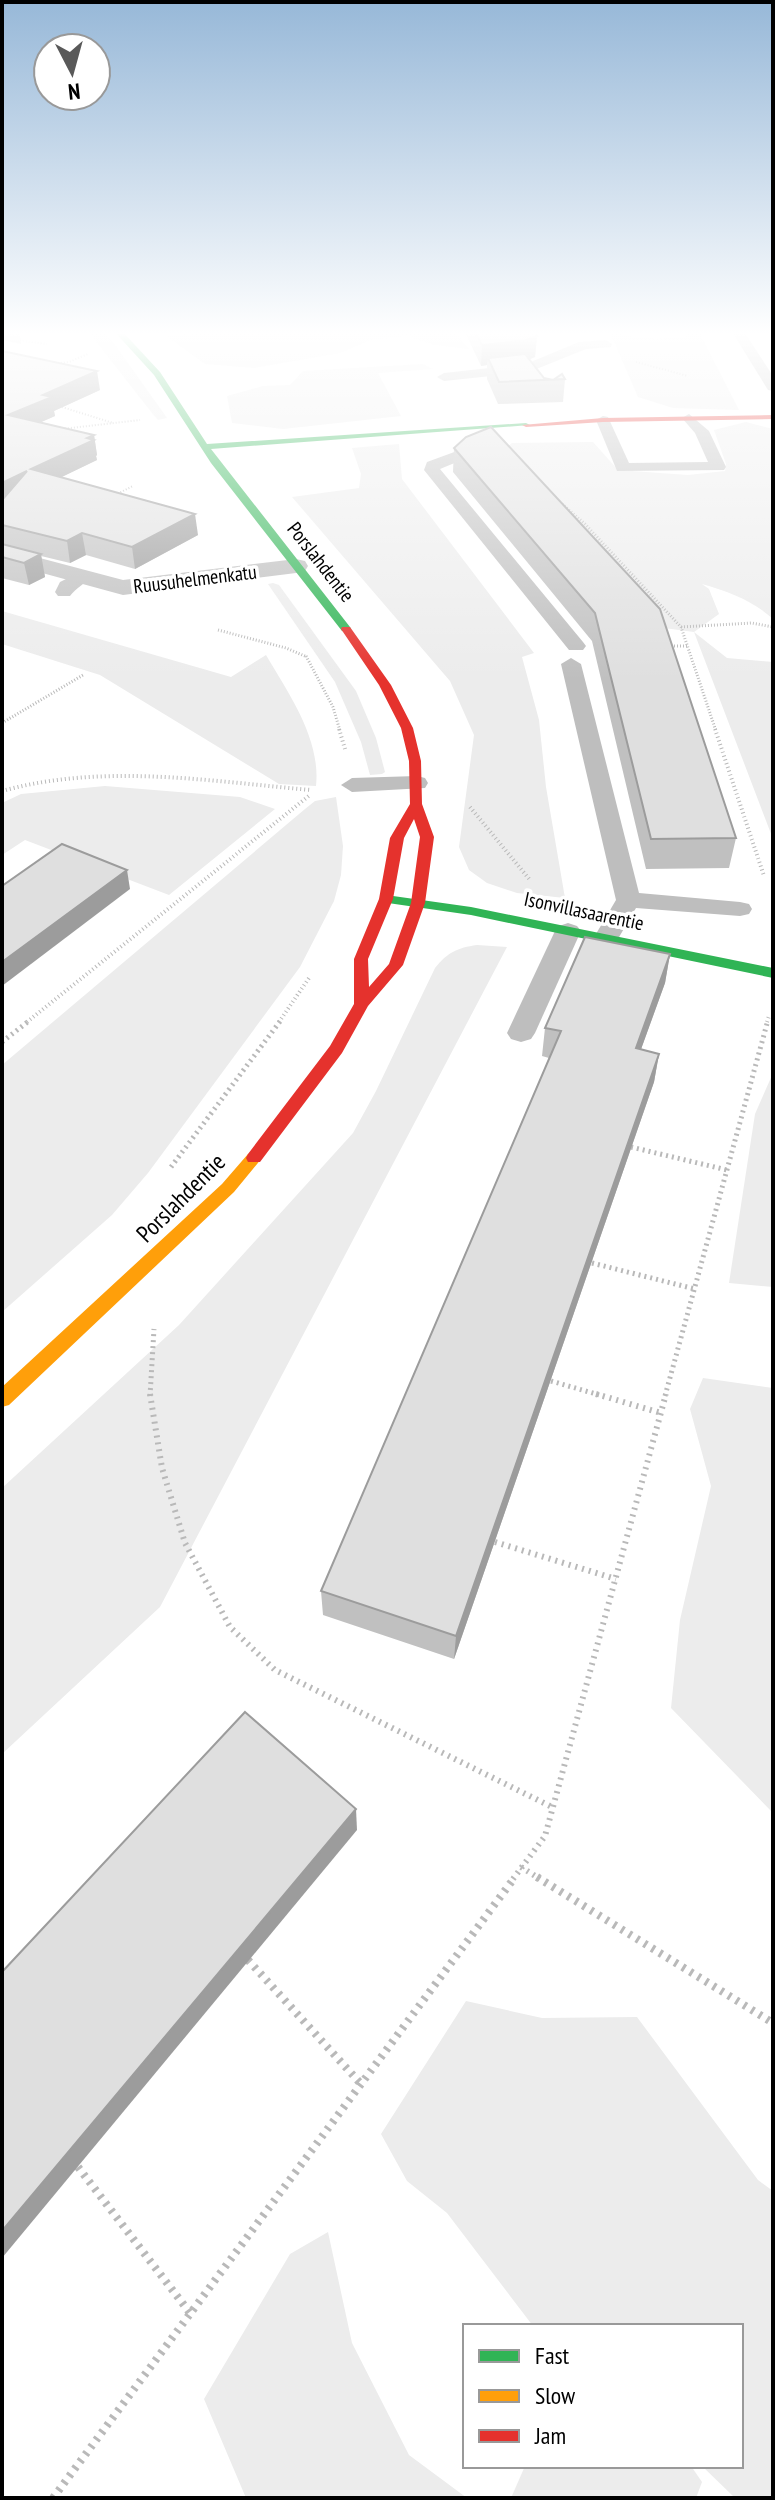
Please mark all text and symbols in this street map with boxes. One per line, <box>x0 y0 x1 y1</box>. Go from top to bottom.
north arrow <box>32 32 112 112</box>
text: N <box>67 77 81 106</box>
street label: Porslahdentie <box>282 517 360 607</box>
street label: Ruusuhelmenkatu <box>132 559 258 599</box>
street label: Isonvillasaarentie <box>522 886 646 936</box>
street label: Porslahdentie <box>130 1147 232 1249</box>
legend <box>463 2324 743 2468</box>
text: Fast <box>535 2340 570 2371</box>
text: Slow <box>535 2380 576 2411</box>
text: Jam <box>534 2420 566 2451</box>

